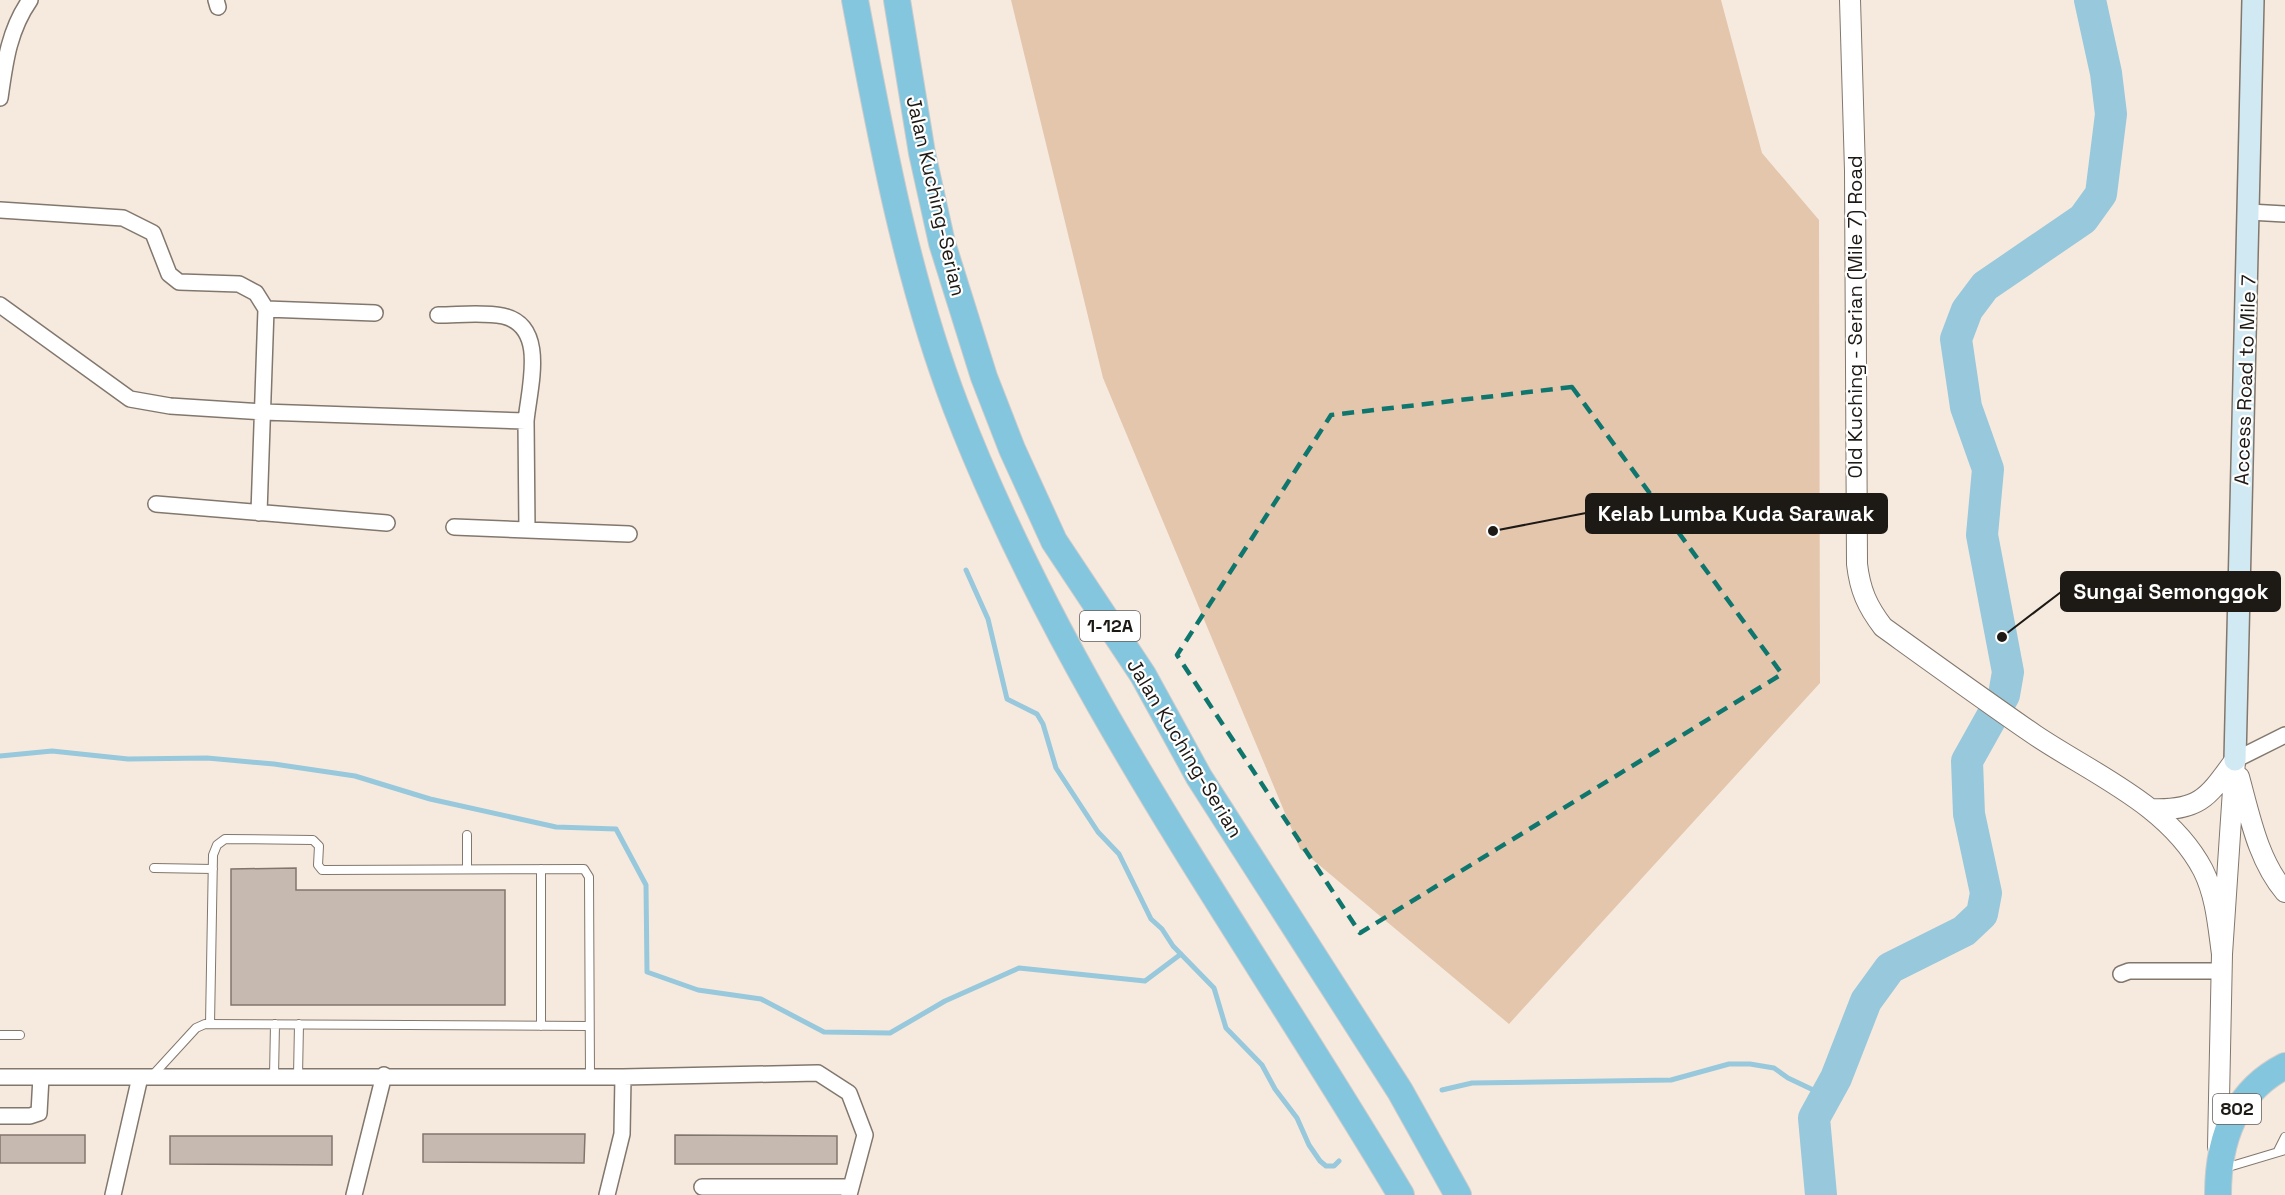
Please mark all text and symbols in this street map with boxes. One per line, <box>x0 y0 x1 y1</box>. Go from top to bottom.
street label: Jalan Kuching-Serian <box>900 93 972 299</box>
street label: Old Kuching - Serian (Mile 7) Road <box>1842 155 1868 479</box>
street label: Access Road to Mile 7 <box>2228 274 2262 486</box>
callout: Kelab Lumba Kuda Sarawak <box>1586 494 1887 533</box>
text: Kelab Lumba Kuda Sarawak <box>1598 500 1875 527</box>
callout: Sungai Semonggok <box>2061 572 2280 611</box>
text: Sungai Semonggok <box>2073 578 2269 605</box>
road number: 1-12A <box>1080 611 1140 641</box>
street label: Jalan Kuching-Serian <box>1121 654 1249 842</box>
road number: 802 <box>2213 1094 2261 1124</box>

